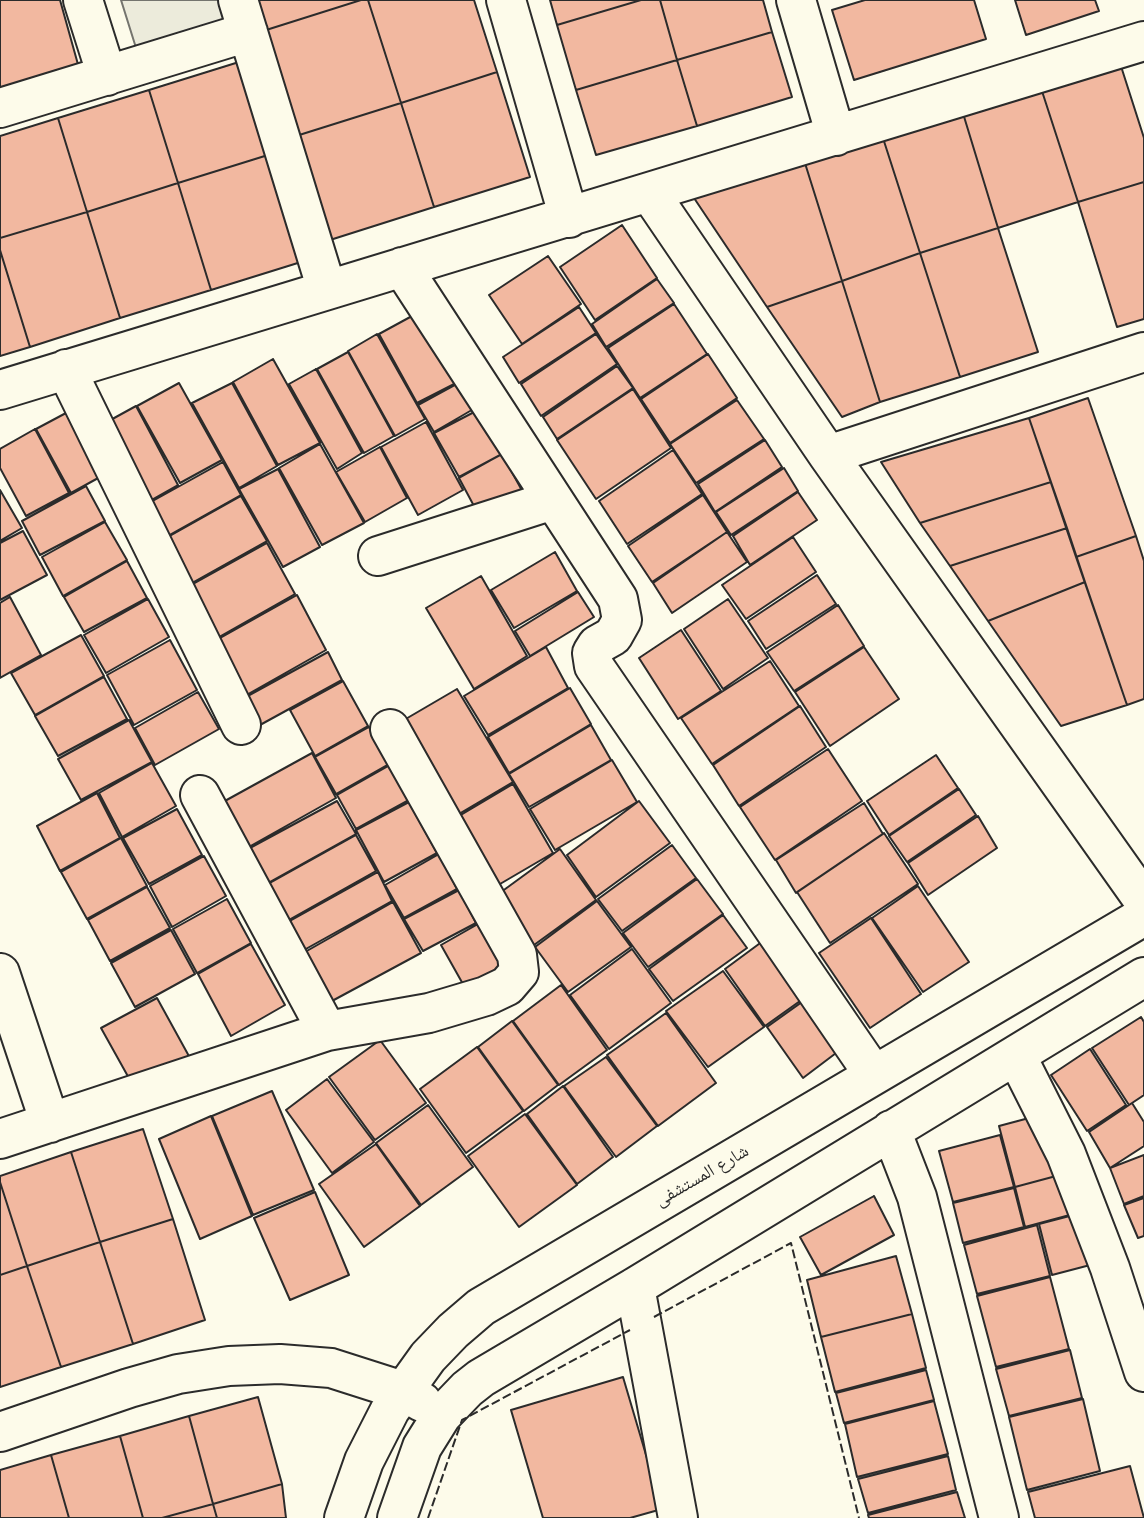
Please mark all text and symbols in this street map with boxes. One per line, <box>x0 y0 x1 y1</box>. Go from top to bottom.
street label: شارع المستشفى <box>651 1141 753 1211</box>

